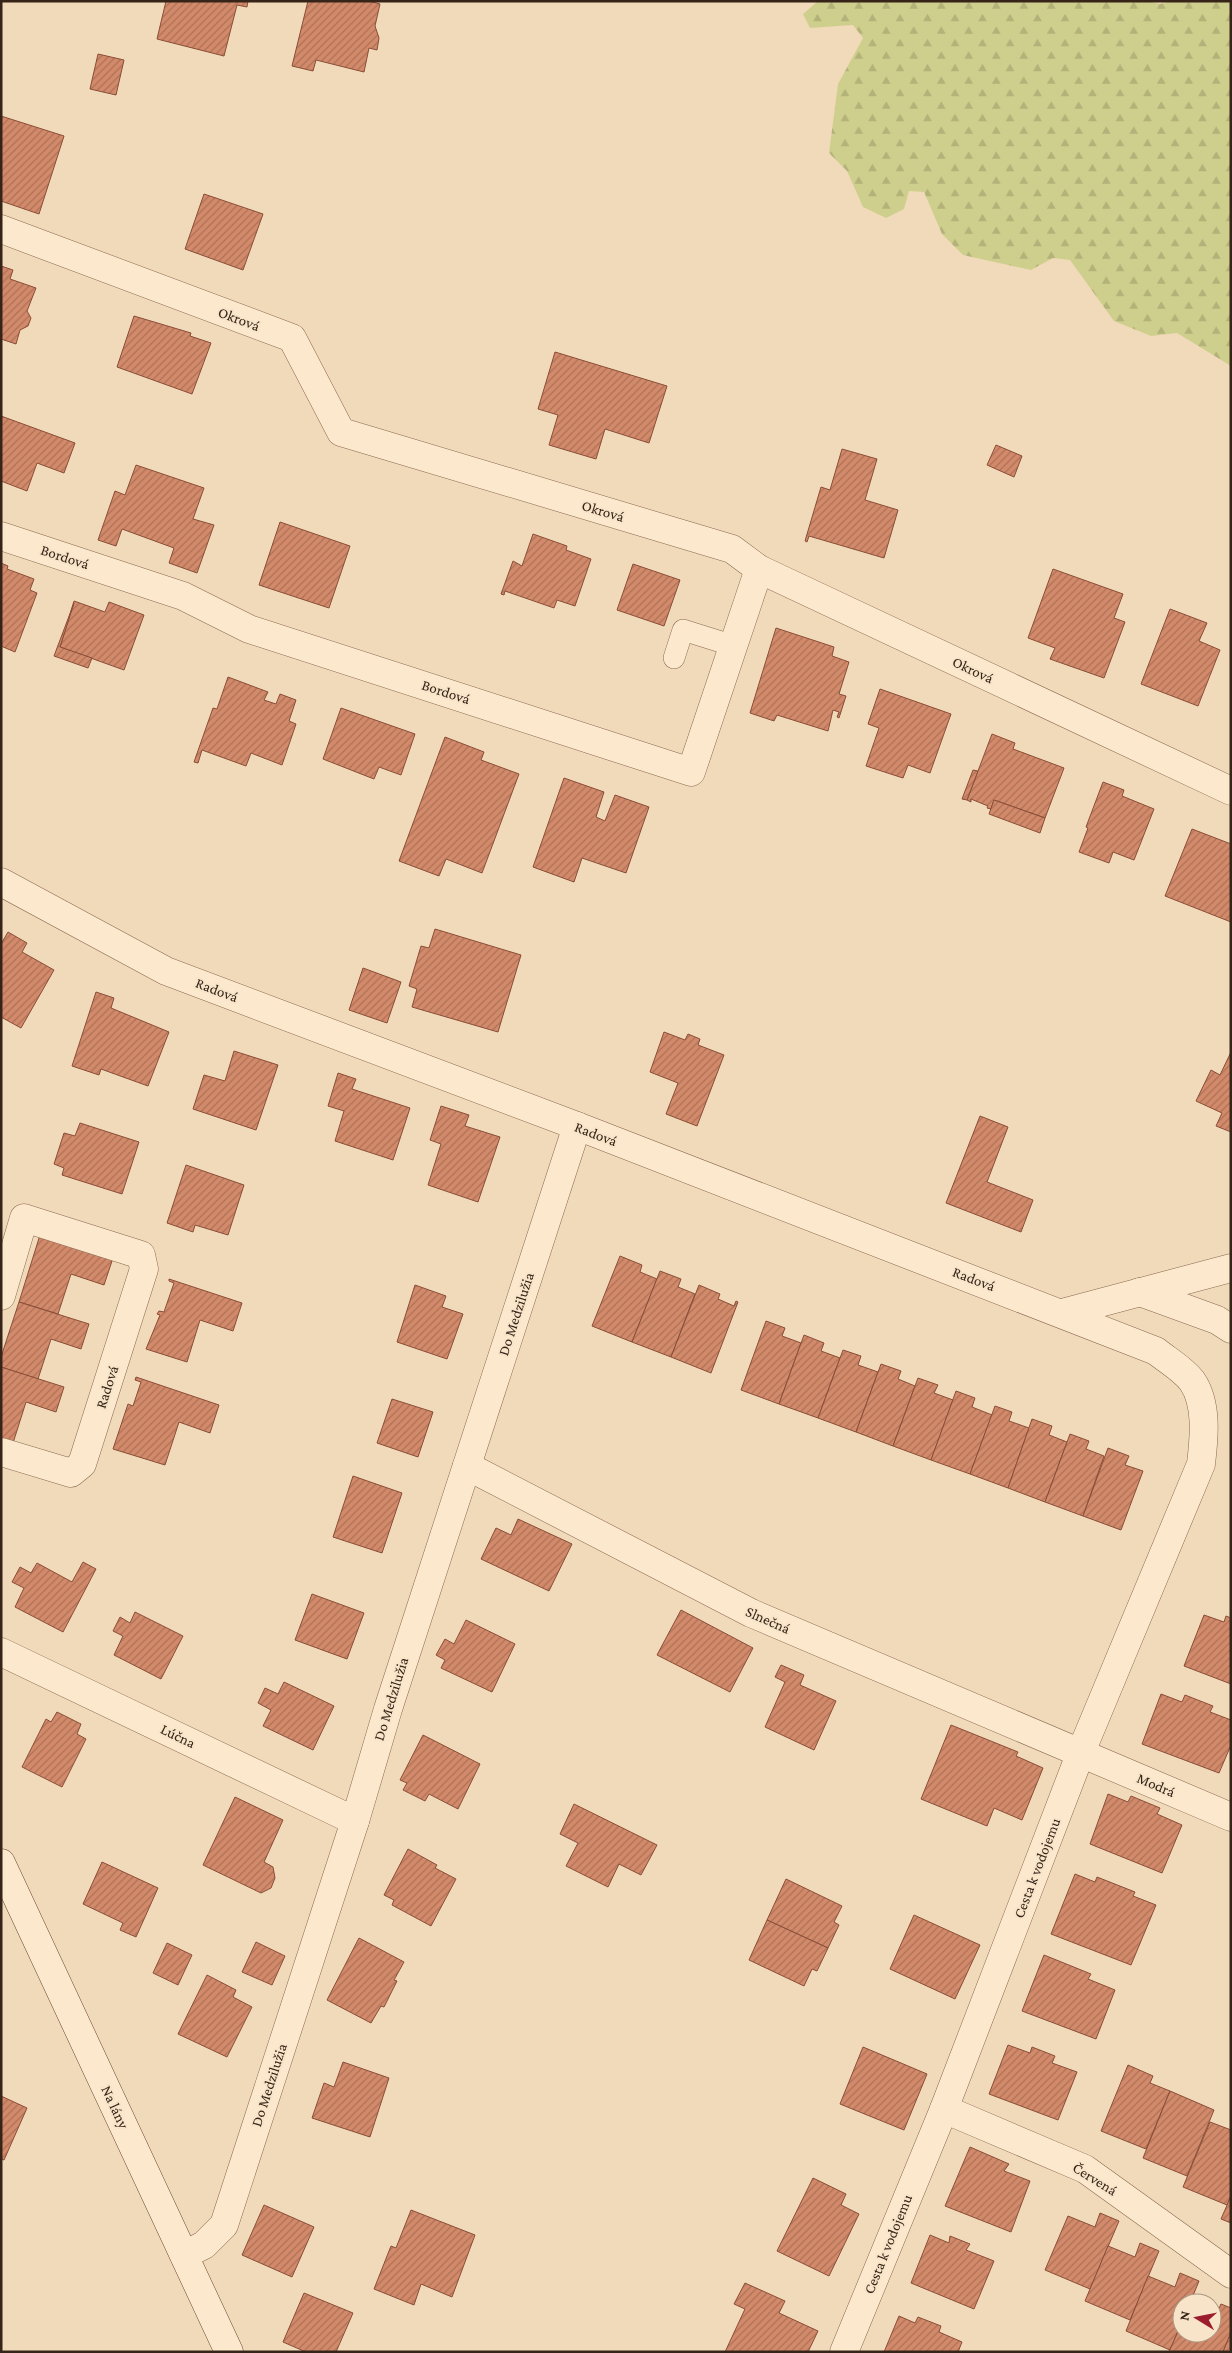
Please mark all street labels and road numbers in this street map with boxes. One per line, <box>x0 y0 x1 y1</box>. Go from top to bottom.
street label: Okrová <box>216 304 262 334</box>
street label: Okrová <box>580 497 626 525</box>
street label: Bordová <box>39 542 91 572</box>
street label: Okrová <box>950 654 996 686</box>
street label: Bordová <box>420 677 472 707</box>
street label: Radová <box>193 975 241 1005</box>
street label: Radová <box>572 1119 620 1149</box>
street label: Radová <box>950 1264 998 1294</box>
street label: Do Medzilužia <box>495 1270 537 1358</box>
street label: Radová <box>93 1363 121 1410</box>
street label: Slnečná <box>743 1603 793 1637</box>
street label: Do Medzilužia <box>371 1655 411 1743</box>
street label: Lúčna <box>158 1721 198 1751</box>
street label: Modrá <box>1135 1770 1177 1800</box>
street label: Cesta k vodojemu <box>1011 1816 1064 1921</box>
street label: Do Medzilužia <box>248 2041 290 2129</box>
street label: Na lány <box>97 2083 132 2131</box>
street label: Červená <box>1070 2159 1120 2199</box>
street label: Cesta k vodojemu <box>861 2192 916 2296</box>

